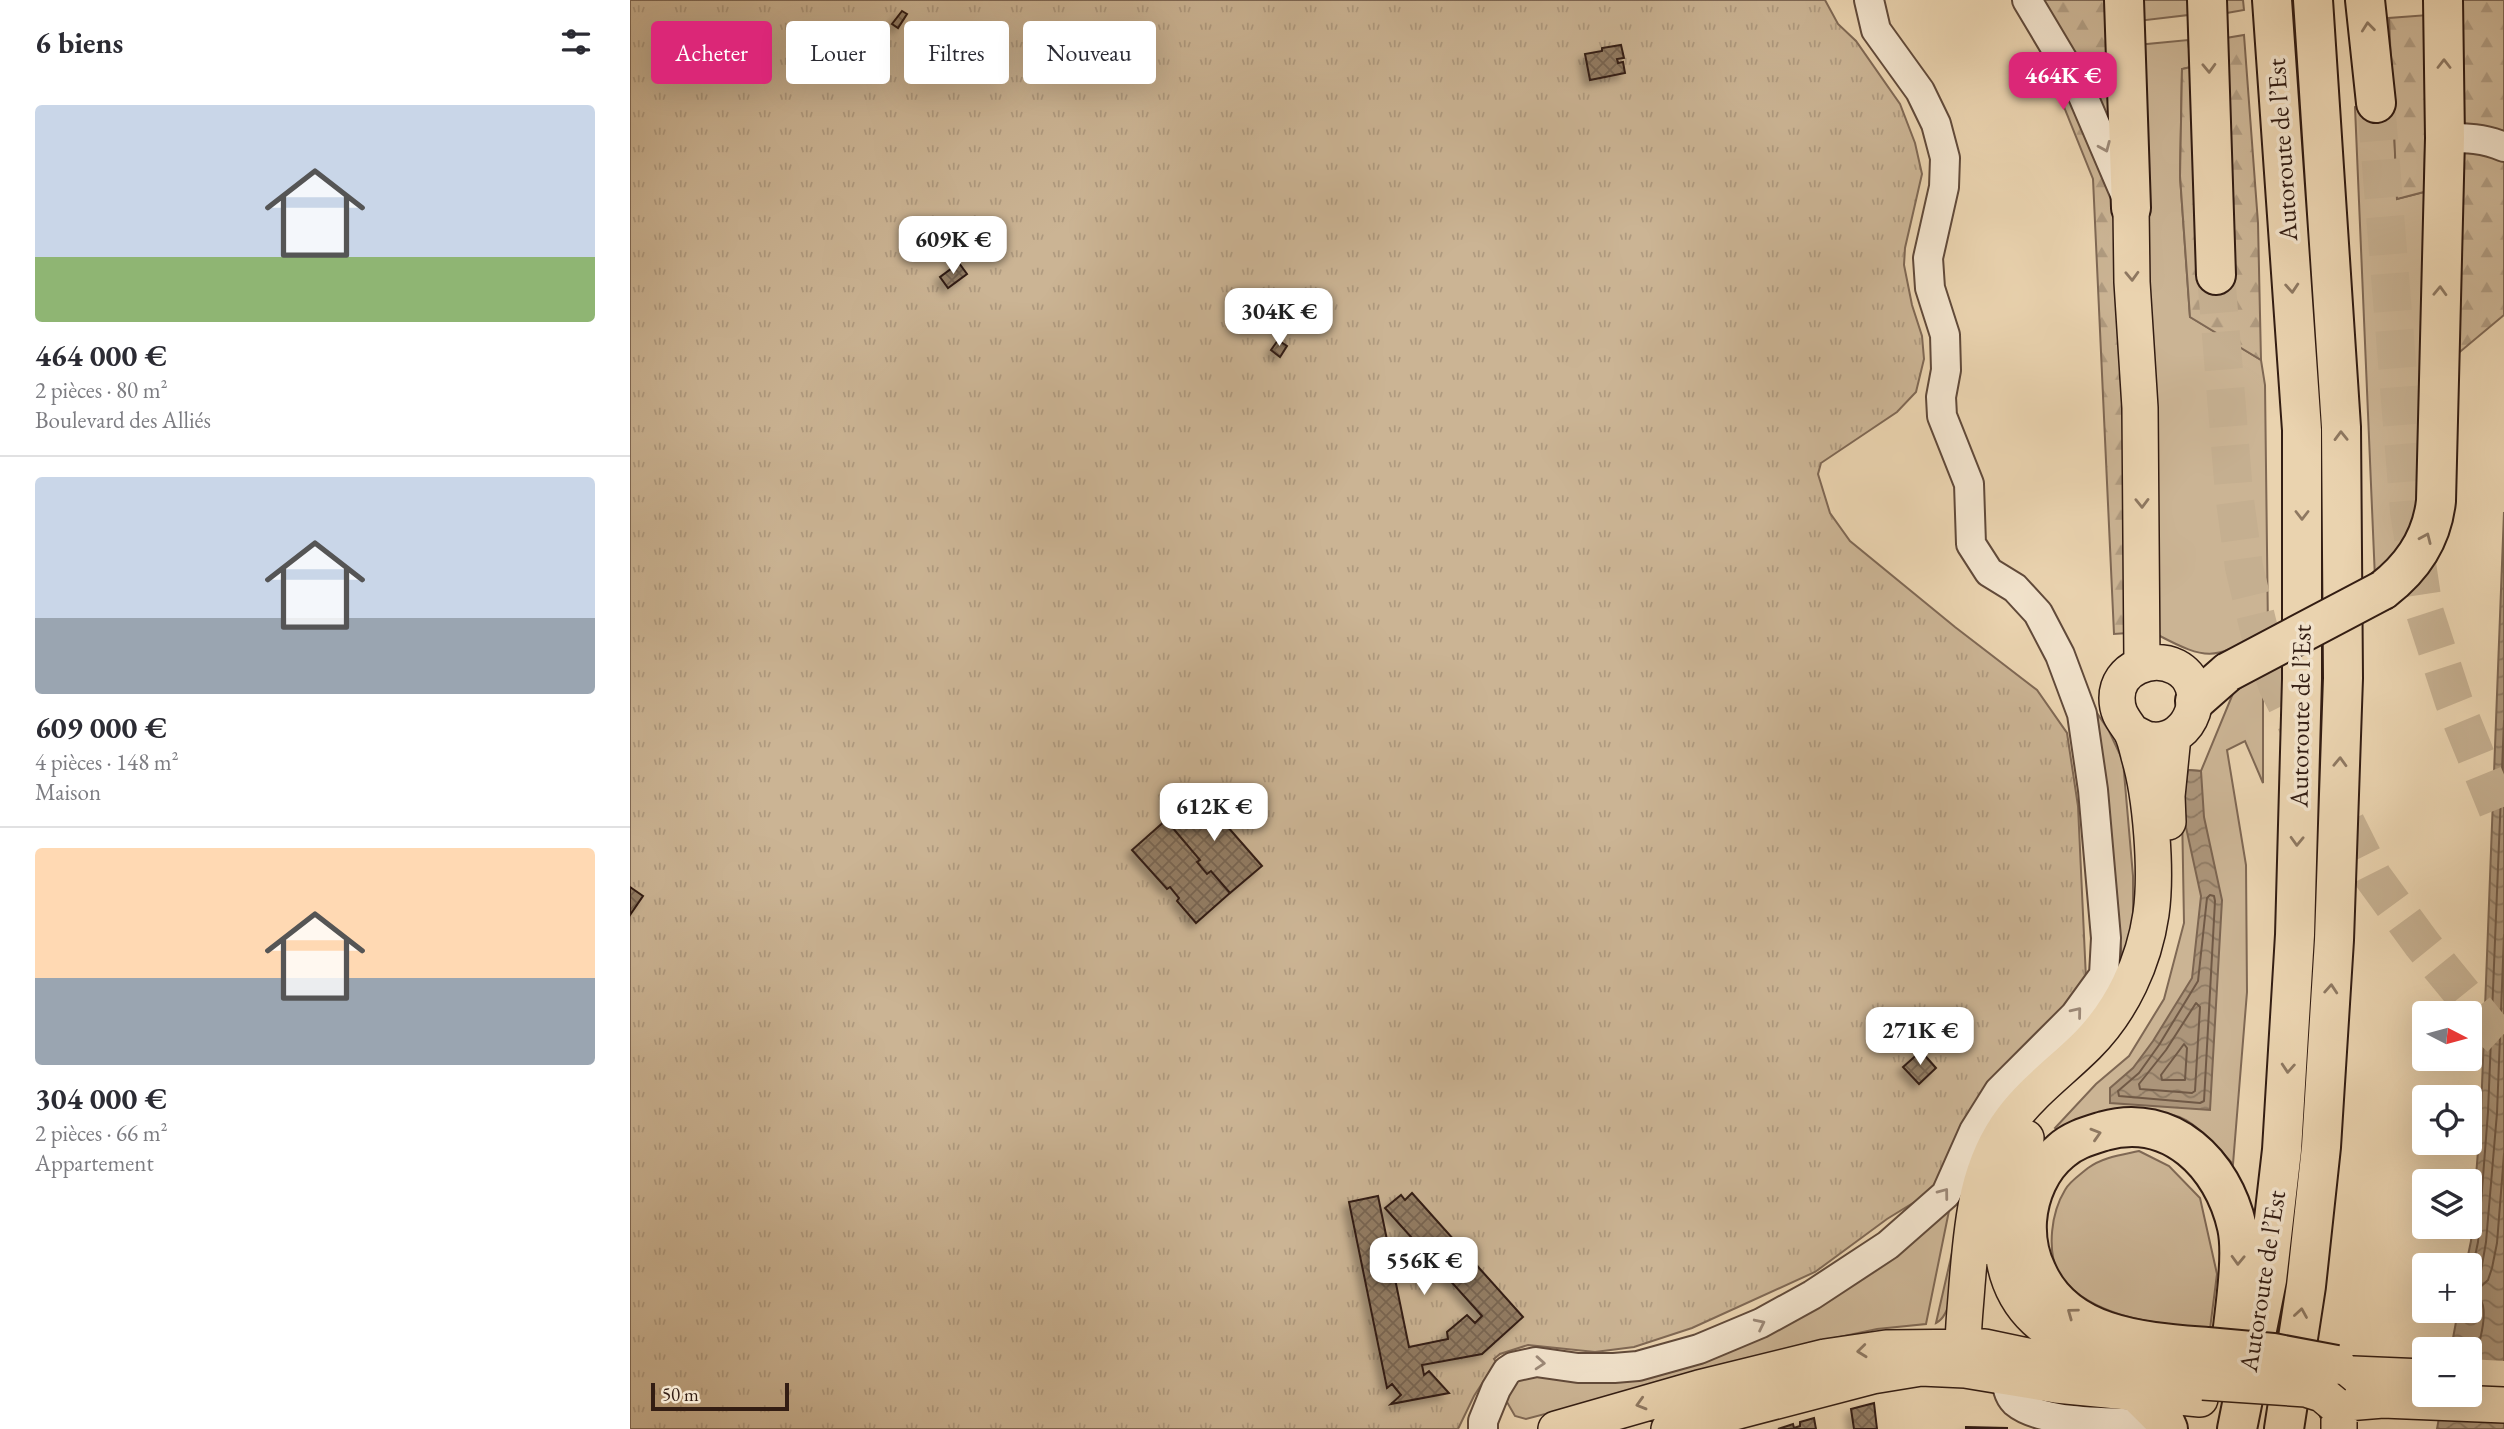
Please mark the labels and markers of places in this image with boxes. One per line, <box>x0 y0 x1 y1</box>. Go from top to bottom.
pin: 464K € <box>2006 52 2120 112</box>
pin: 609K € <box>896 216 1010 276</box>
pin: 304K € <box>1222 288 1336 348</box>
pin: 612K € <box>1157 784 1271 843</box>
pin: 271K € <box>1863 1007 1977 1067</box>
pin: 556K € <box>1367 1238 1481 1297</box>

